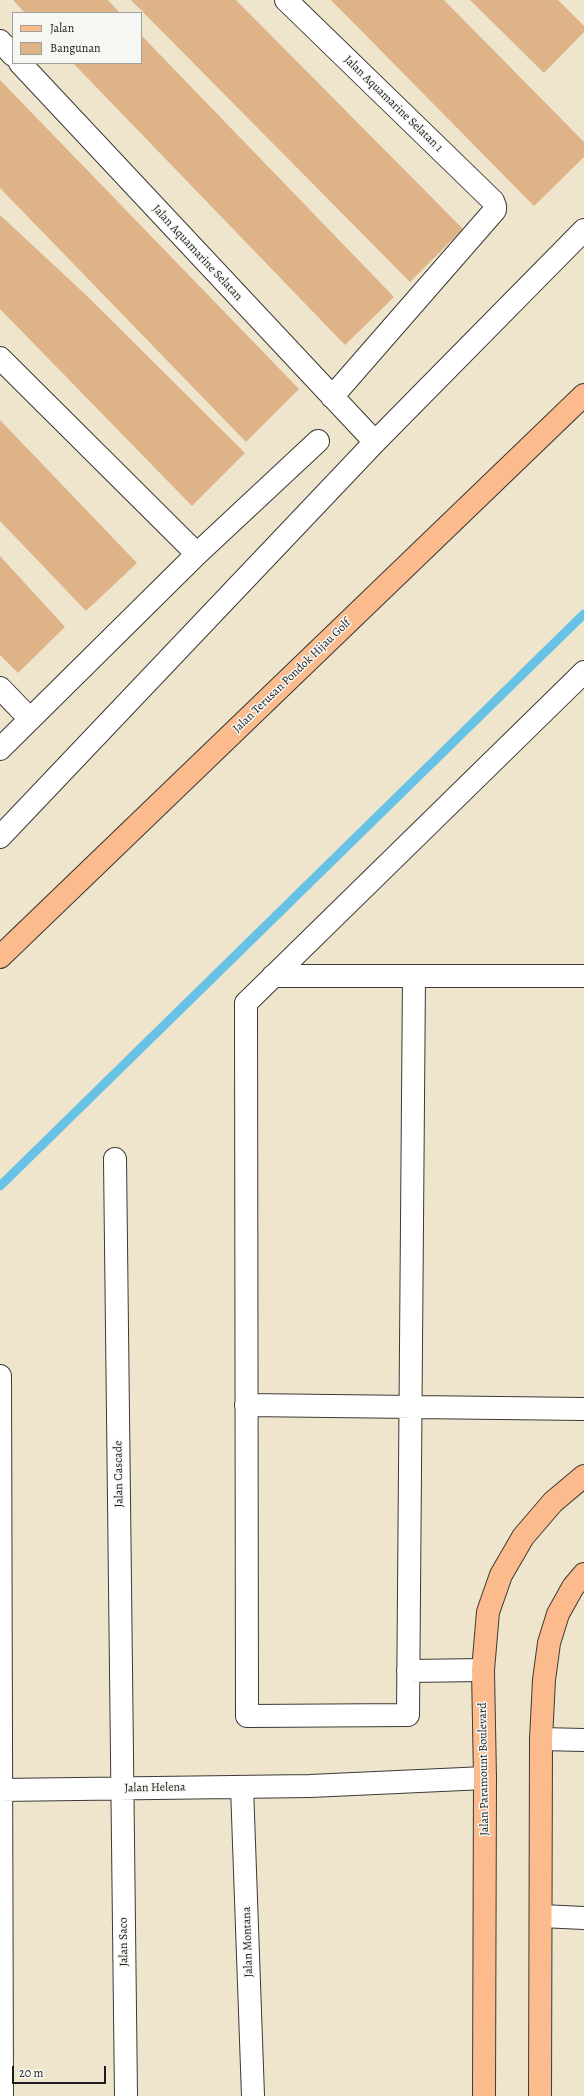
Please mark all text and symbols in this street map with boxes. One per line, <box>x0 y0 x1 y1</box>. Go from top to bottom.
legend <box>12 12 142 64</box>
text: Jalan <box>50 20 74 36</box>
text: Bangunan <box>50 40 101 56</box>
street label: Jalan Aquamarine Selatan 1 <box>340 53 446 155</box>
street label: Jalan Aquamarine Selatan <box>149 202 245 304</box>
street label: Jalan Terusan Pondok Hijau Golf <box>230 616 354 736</box>
street label: Jalan Cascade <box>111 1440 127 1508</box>
street label: Jalan Paramount Boulevard <box>476 1702 492 1836</box>
street label: Jalan Helena <box>124 1780 186 1796</box>
street label: Jalan Montana <box>240 1906 256 1978</box>
street label: Jalan Saco <box>116 1917 132 1967</box>
scale bar <box>14 2058 108 2084</box>
text: 20 m <box>19 2065 43 2081</box>

